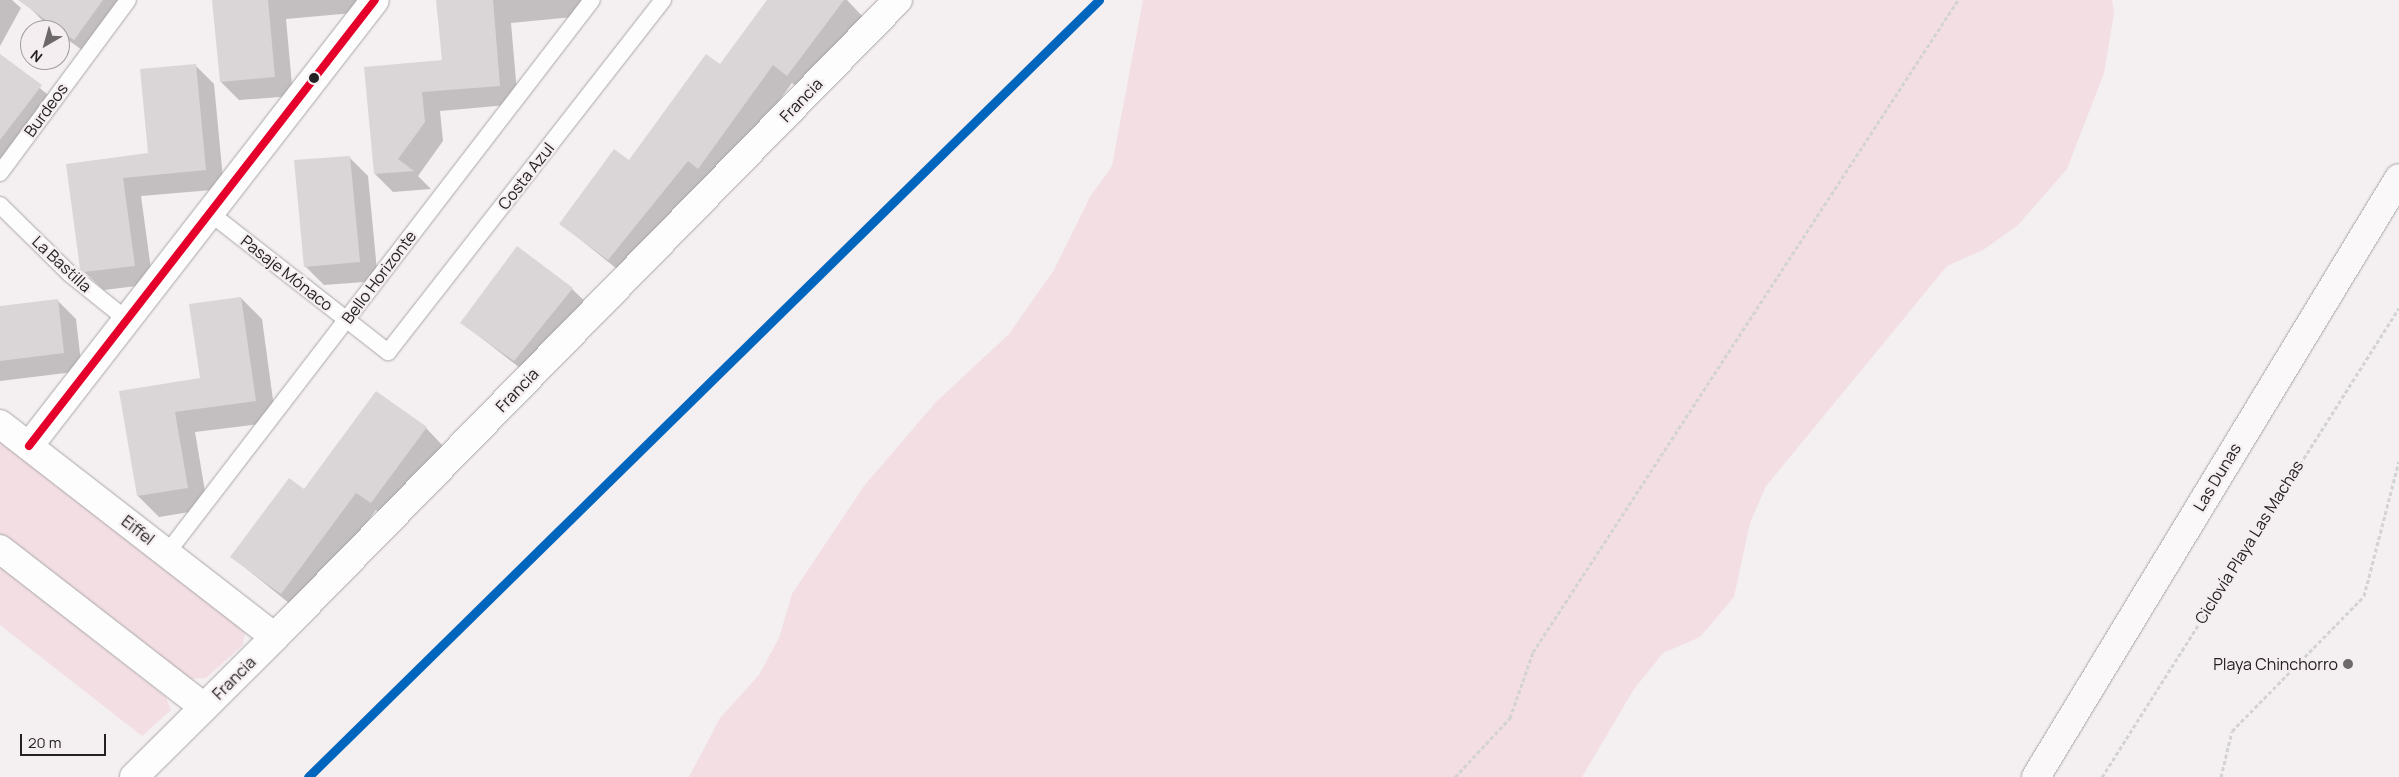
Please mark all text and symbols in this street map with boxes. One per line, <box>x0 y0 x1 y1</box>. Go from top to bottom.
north arrow <box>20 20 70 70</box>
text: N <box>26 46 46 67</box>
unlabelled marker <box>309 73 319 83</box>
street label: Francia <box>776 74 826 126</box>
street label: Burdeos <box>20 79 72 141</box>
street label: Costa Azul <box>494 139 558 213</box>
street label: Bello Horizonte <box>338 227 420 327</box>
street label: Pasaje Mónaco <box>237 231 337 315</box>
street label: La Bastilla <box>28 232 96 296</box>
street label: Francia <box>492 364 542 416</box>
street label: Las Dunas <box>2189 440 2245 514</box>
street label: Ciclovía Playa Las Machas <box>2191 457 2307 627</box>
street label: Eiffel <box>118 511 158 549</box>
street label: Francia <box>208 652 260 704</box>
place label: Playa Chinchorro <box>2213 654 2338 674</box>
marker: Playa Chinchorro <box>2342 658 2354 670</box>
scale bar <box>22 724 109 756</box>
text: 20 m <box>28 732 61 753</box>

